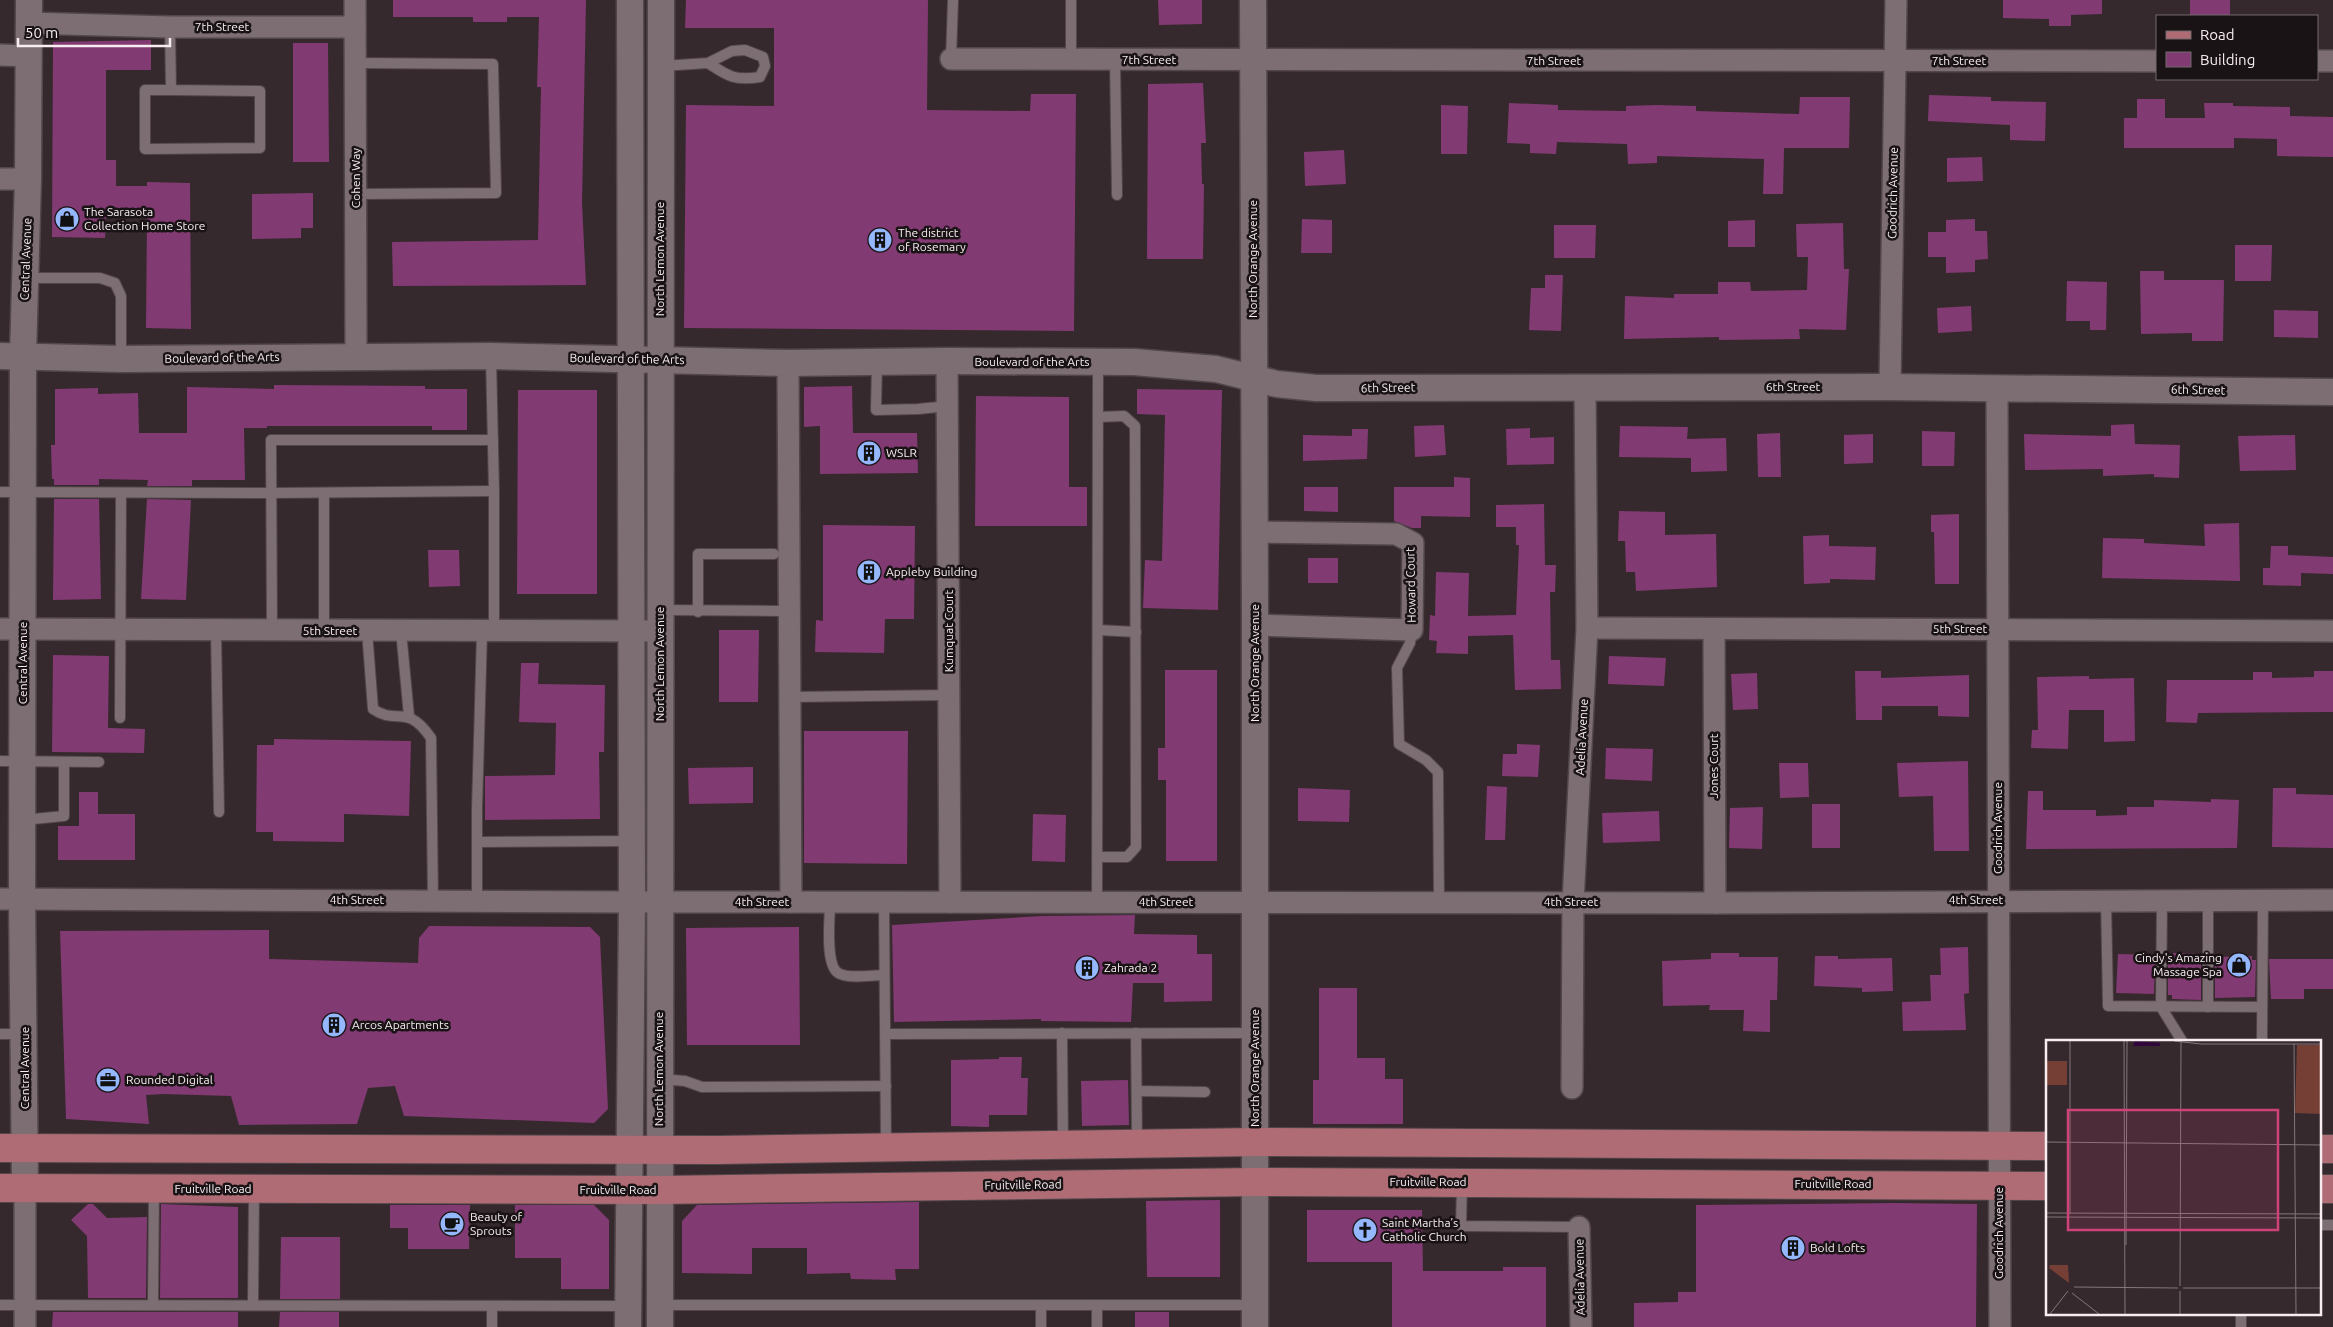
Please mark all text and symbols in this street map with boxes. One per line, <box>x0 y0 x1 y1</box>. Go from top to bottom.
scale bar <box>18 15 170 47</box>
legend <box>2156 15 2318 80</box>
street label: 7th Street <box>195 20 250 33</box>
text: 50 m <box>25 24 58 41</box>
text: Road <box>2200 26 2235 43</box>
text: Building <box>2200 51 2255 68</box>
street label: 7th Street <box>1122 53 1177 66</box>
street label: 7th Street <box>1527 54 1582 67</box>
street label: 7th Street <box>1932 54 1987 67</box>
street label: Goodrich Avenue <box>1885 147 1900 239</box>
street label: Cohen Way <box>349 148 362 208</box>
street label: North Orange Avenue <box>1246 200 1259 318</box>
street label: North Lemon Avenue <box>653 202 666 316</box>
place label: The Sarasota Collection Home Store <box>84 205 205 232</box>
shop icon: The Sarasota Collection Home Store <box>54 206 80 232</box>
street label: Central Avenue <box>18 217 33 300</box>
place label: The district of Rosemary <box>898 226 966 253</box>
building icon: The district of Rosemary <box>867 227 893 253</box>
street label: Boulevard of the Arts <box>164 350 280 365</box>
street label: Boulevard of the Arts <box>569 351 685 366</box>
street label: Boulevard of the Arts <box>974 355 1090 368</box>
street label: 6th Street <box>1766 380 1821 393</box>
street label: 6th Street <box>1361 381 1416 394</box>
street label: 6th Street <box>2171 383 2226 396</box>
building icon: WSLR <box>856 440 882 466</box>
place label: WSLR <box>886 446 917 459</box>
street label: Howard Court <box>1403 547 1418 623</box>
building icon: Appleby Building <box>856 559 882 585</box>
place label: Appleby Building <box>886 565 977 578</box>
street label: Kumquat Court <box>942 589 955 672</box>
street label: North Orange Avenue <box>1248 604 1261 722</box>
street label: North Lemon Avenue <box>653 607 666 721</box>
street label: Central Avenue <box>16 622 29 704</box>
street label: 5th Street <box>1933 622 1988 635</box>
street label: 5th Street <box>303 624 358 637</box>
street label: Adelia Avenue <box>1573 698 1590 776</box>
street label: Jones Court <box>1707 733 1720 798</box>
street label: Goodrich Avenue <box>1991 782 2004 874</box>
street label: 4th Street <box>330 893 385 906</box>
street label: 4th Street <box>1949 893 2004 906</box>
street label: 4th Street <box>735 895 790 908</box>
street label: 4th Street <box>1139 895 1194 908</box>
street label: 4th Street <box>1544 895 1599 908</box>
place label: Cindy's Amazing Massage Spa <box>2135 951 2222 978</box>
shop icon: Cindy's Amazing Massage Spa <box>2226 952 2252 978</box>
building icon: Zahrada 2 <box>1074 955 1100 981</box>
place label: Zahrada 2 <box>1104 961 1157 974</box>
street label: North Orange Avenue <box>1248 1009 1261 1127</box>
building icon: Arcos Apartments <box>321 1012 347 1038</box>
street label: North Lemon Avenue <box>652 1012 665 1126</box>
place label: Arcos Apartments <box>352 1018 449 1031</box>
street label: Central Avenue <box>18 1027 31 1109</box>
inset map <box>2046 1040 2320 1314</box>
office icon: Rounded Digital <box>95 1067 121 1093</box>
place label: Rounded Digital <box>126 1073 213 1086</box>
street label: Fruitville Road <box>1389 1175 1467 1188</box>
street label: Fruitville Road <box>984 1177 1062 1192</box>
street label: Fruitville Road <box>1794 1177 1872 1190</box>
street label: Fruitville Road <box>174 1182 252 1195</box>
street label: Fruitville Road <box>579 1183 657 1196</box>
street label: Goodrich Avenue <box>1992 1187 2005 1279</box>
place label: Beauty of Sprouts <box>470 1210 523 1237</box>
cafe icon: Beauty of Sprouts <box>439 1211 465 1237</box>
place label: Saint Martha’s Catholic Church <box>1382 1216 1467 1243</box>
church icon: Saint Martha’s Catholic Church <box>1352 1217 1378 1243</box>
building icon: Bold Lofts <box>1780 1235 1806 1261</box>
street label: Adelia Avenue <box>1572 1238 1587 1316</box>
place label: Bold Lofts <box>1810 1241 1865 1254</box>

